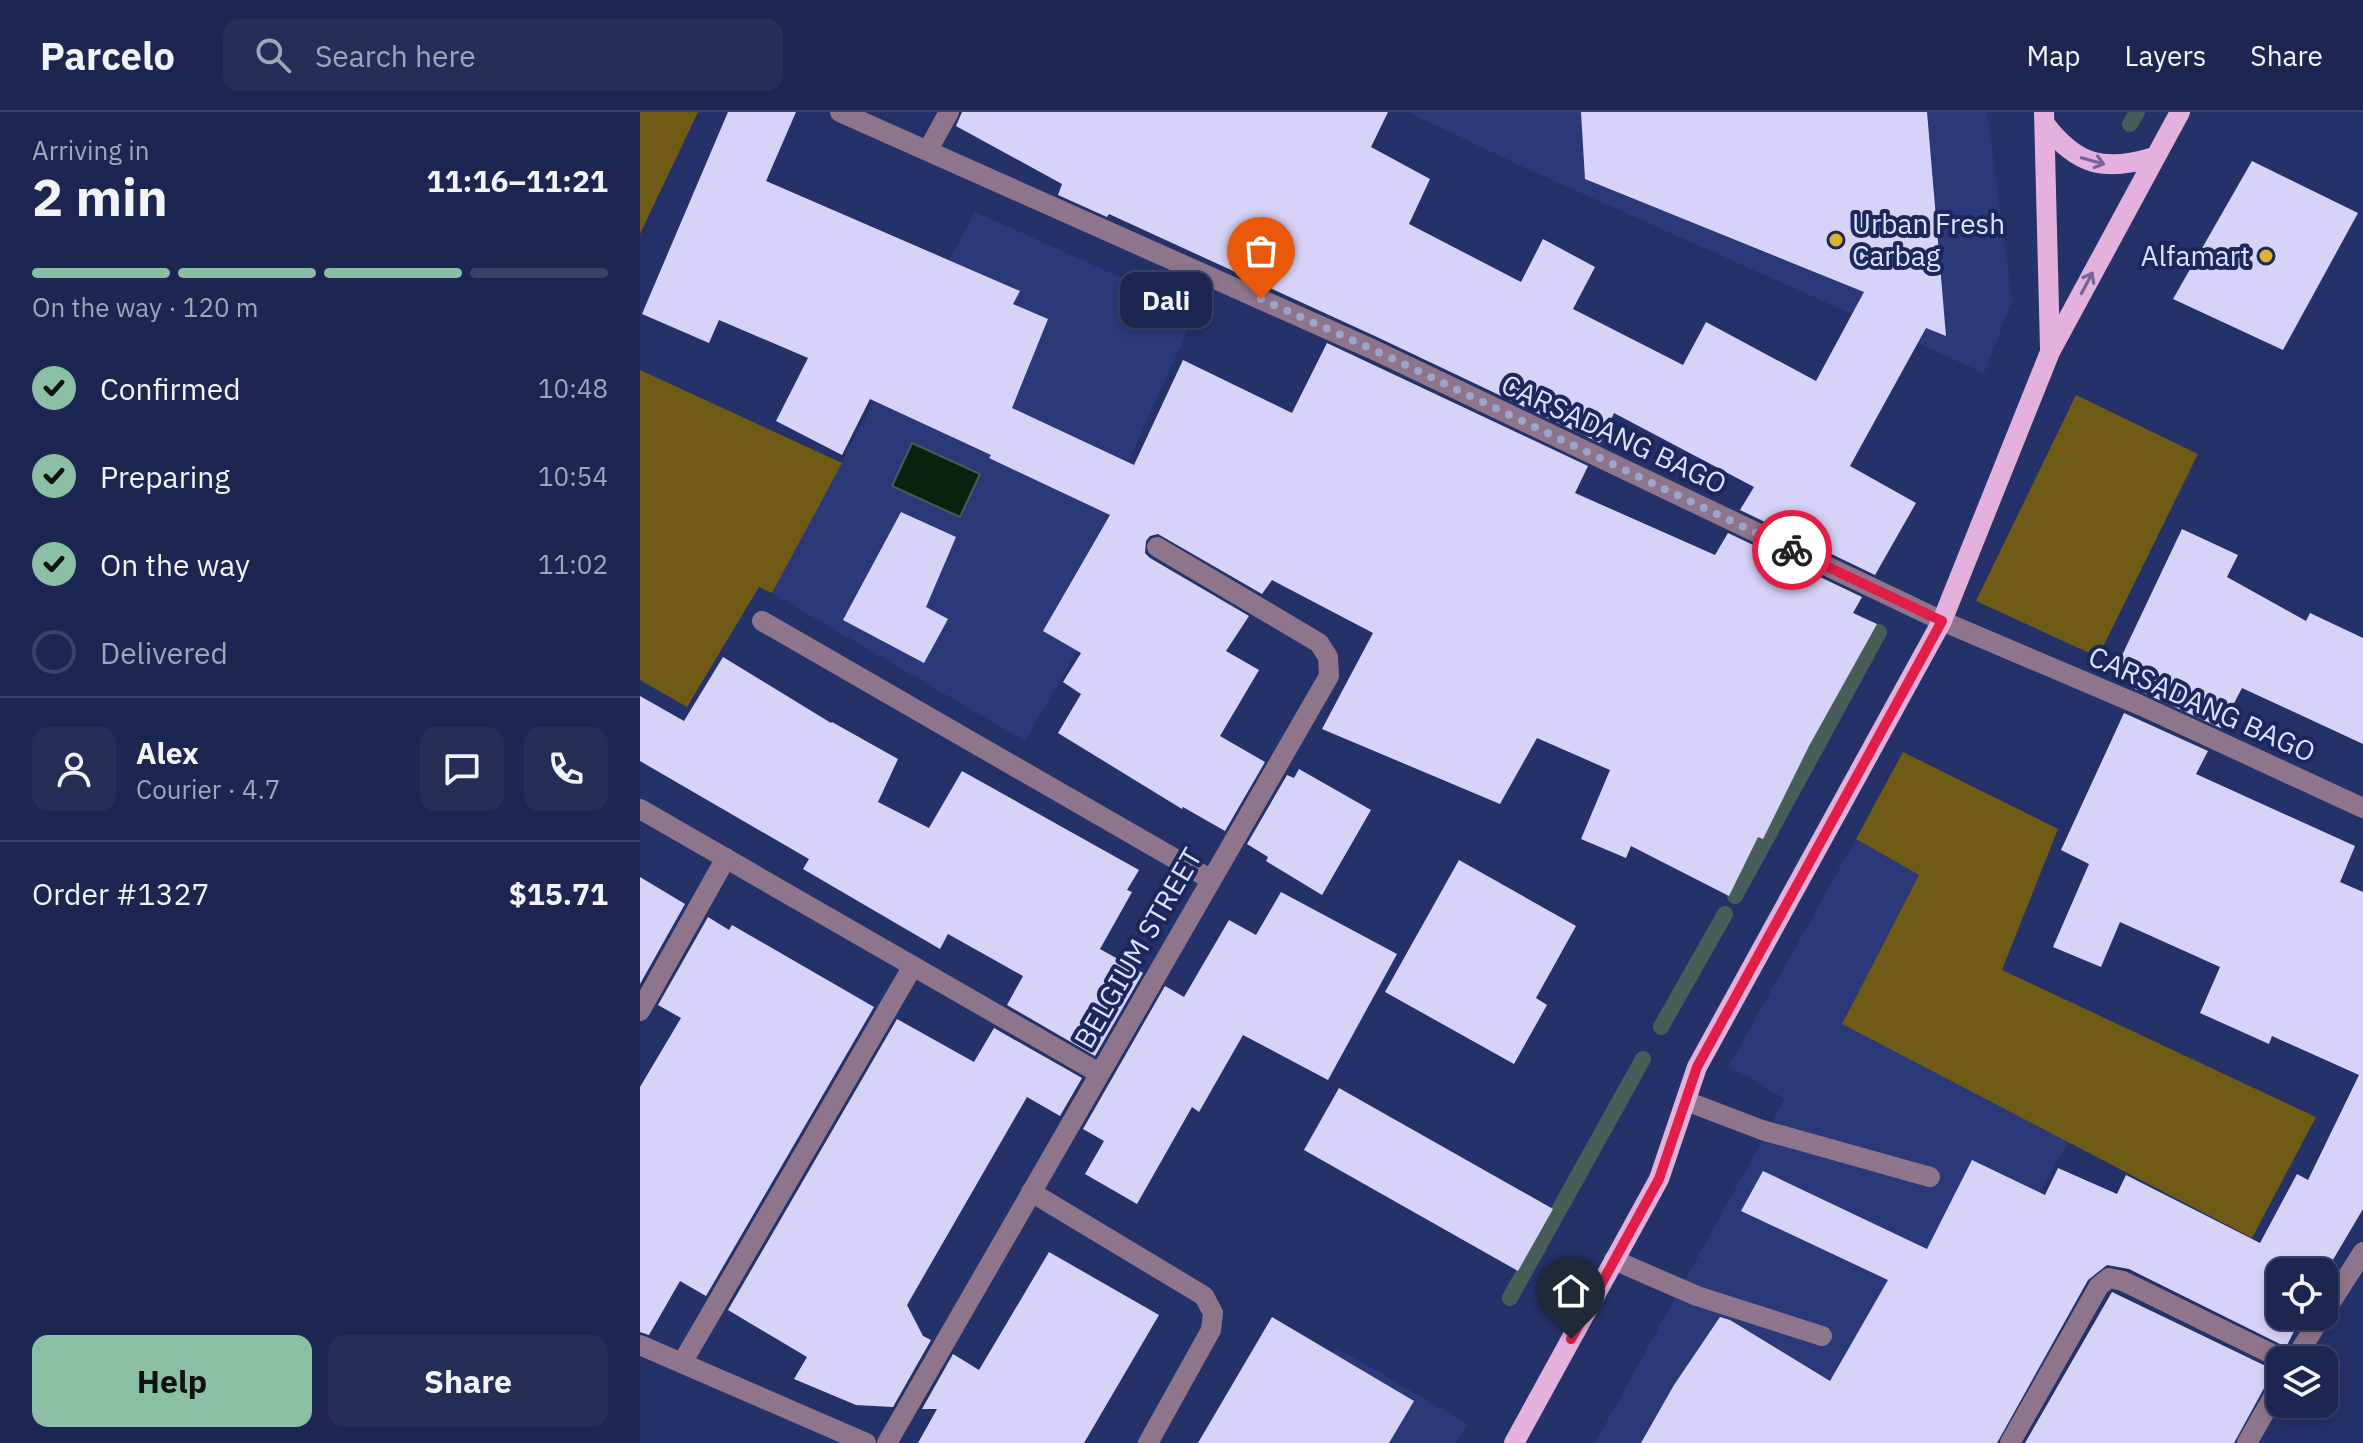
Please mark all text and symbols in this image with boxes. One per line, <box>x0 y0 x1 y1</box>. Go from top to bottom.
search box <box>223 19 783 91</box>
text: Parcelo <box>40 31 175 80</box>
icon: search <box>251 33 295 77</box>
text: Search here <box>315 36 476 75</box>
text: Map <box>2026 37 2080 74</box>
text: Layers <box>2124 37 2206 74</box>
text: Share <box>2250 37 2323 74</box>
text: Arriving in <box>32 133 149 167</box>
one-way arrow <box>2080 154 2106 169</box>
text: 11:16–11:21 <box>427 161 608 200</box>
text: 2 min <box>32 163 168 230</box>
place label: Urban Fresh Carbag <box>1852 205 2005 274</box>
pin <box>1227 217 1295 299</box>
icon: bag <box>1239 229 1283 273</box>
marker: Urban Fresh Carbag <box>1827 231 1845 249</box>
place label: Alfamart <box>2141 237 2250 274</box>
marker: Alfamart <box>2257 247 2275 265</box>
callout: Dali <box>1121 271 1213 327</box>
one-way arrow <box>2079 272 2095 295</box>
text: Dali <box>1142 283 1190 317</box>
text: On the way · 120 m <box>32 290 258 324</box>
street label: CARSADANG BAGO <box>1496 365 1733 502</box>
icon: check <box>32 366 76 410</box>
text: Confirmed <box>100 369 241 408</box>
text: 10:48 <box>538 371 608 405</box>
icon: check <box>32 454 76 498</box>
text: Preparing <box>100 457 230 496</box>
text: 10:54 <box>538 459 608 493</box>
courier <box>1752 510 1832 590</box>
icon: bike <box>1770 528 1814 572</box>
icon: check <box>32 542 76 586</box>
text: On the way <box>100 545 250 584</box>
text: 11:02 <box>538 547 608 581</box>
text: Delivered <box>100 633 228 672</box>
street label: CARSADANG BAGO <box>2083 637 2321 770</box>
button: person <box>32 727 116 811</box>
button: chat <box>420 727 504 811</box>
button: phone <box>524 727 608 811</box>
text: Alex <box>136 733 199 772</box>
text: Courier · 4.7 <box>136 772 280 806</box>
street label: BELGIUM STREET <box>1065 841 1210 1055</box>
text: Order #1327 <box>32 874 209 913</box>
text: $15.71 <box>509 874 608 913</box>
pin <box>1537 1257 1605 1339</box>
map controls <box>2266 1258 2338 1418</box>
button: locate <box>2266 1258 2338 1330</box>
icon: home <box>1549 1269 1593 1313</box>
button: Help <box>32 1335 312 1427</box>
button: Share <box>328 1335 608 1427</box>
button: layers <box>2266 1346 2338 1418</box>

